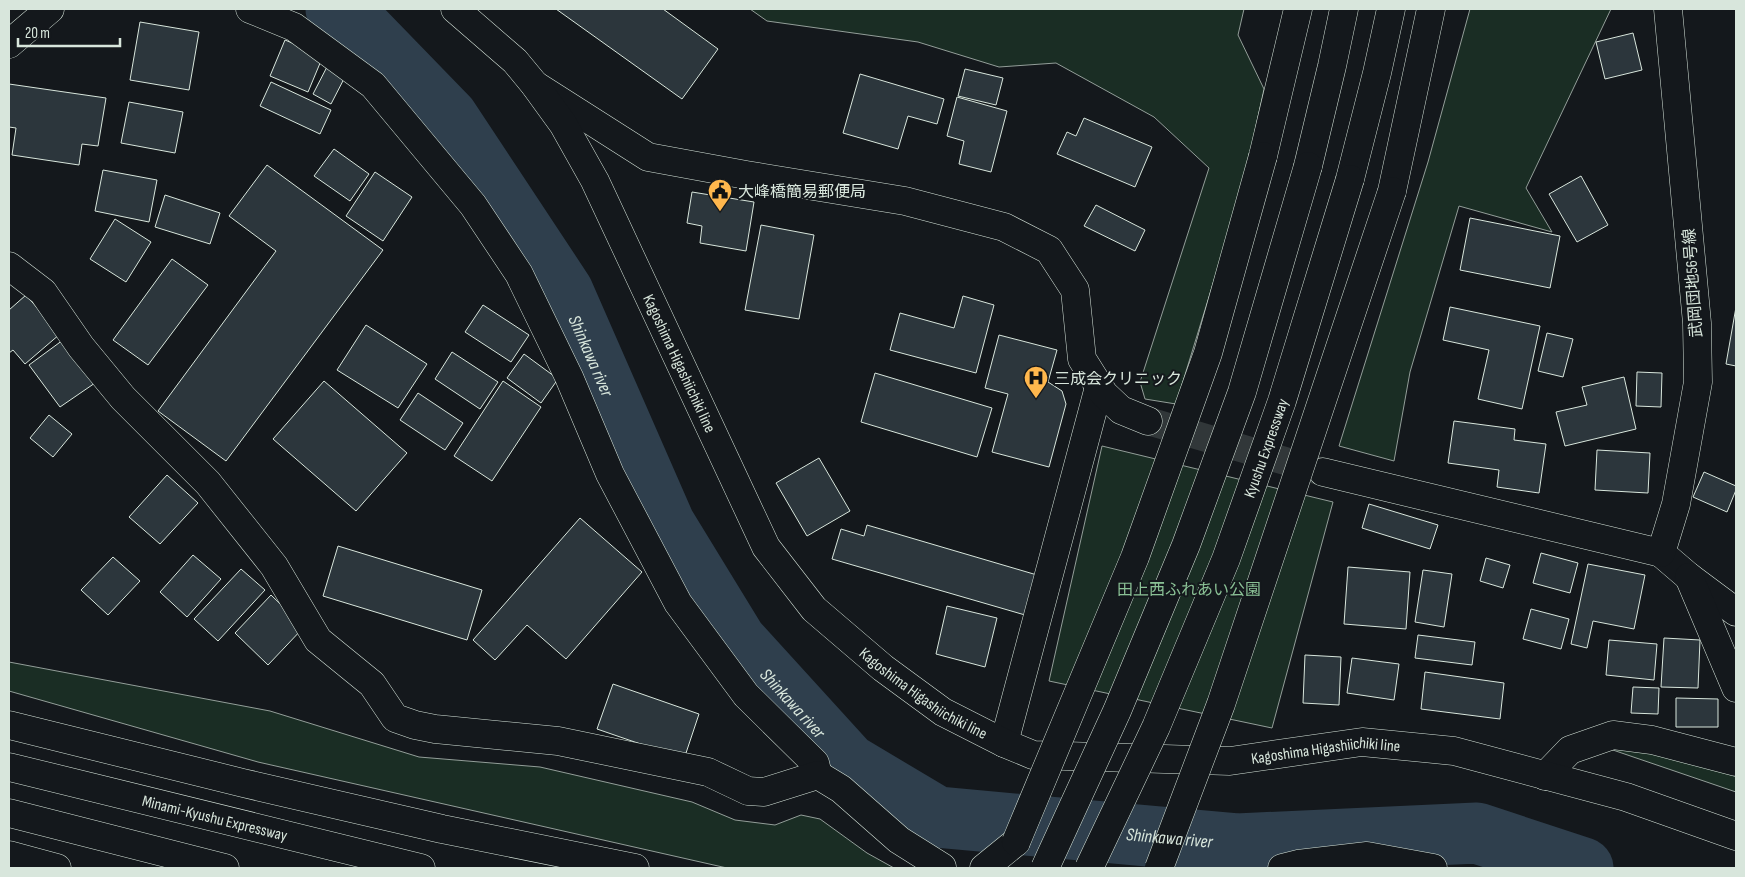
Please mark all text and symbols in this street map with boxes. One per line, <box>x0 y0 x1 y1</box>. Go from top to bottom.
scale bar <box>18 15 120 47</box>
text: 20 m <box>25 24 50 43</box>
public building icon: 大峰橋簡易郵便局 <box>707 178 733 212</box>
place label: 大峰橋簡易郵便局 <box>738 183 866 202</box>
street label: 武岡団地56号線 <box>1680 228 1707 338</box>
street label: Kagoshima Higashiichiki line <box>638 292 719 436</box>
water label: Shinkawa river <box>563 312 618 401</box>
hospital icon: 三成会クリニック <box>1023 365 1049 399</box>
place label: 三成会クリニック <box>1054 370 1182 389</box>
street label: Kyushu Expressway <box>1240 396 1293 501</box>
park label: 田上西ふれあい公園 <box>1117 581 1261 600</box>
street label: Kagoshima Higashiichiki line <box>855 644 990 744</box>
water label: Shinkawa river <box>755 664 830 743</box>
street label: Kagoshima Higashiichiki line <box>1250 734 1401 769</box>
street label: Minami-Kyushu Expressway <box>140 792 289 846</box>
water label: Shinkawa river <box>1125 824 1214 853</box>

